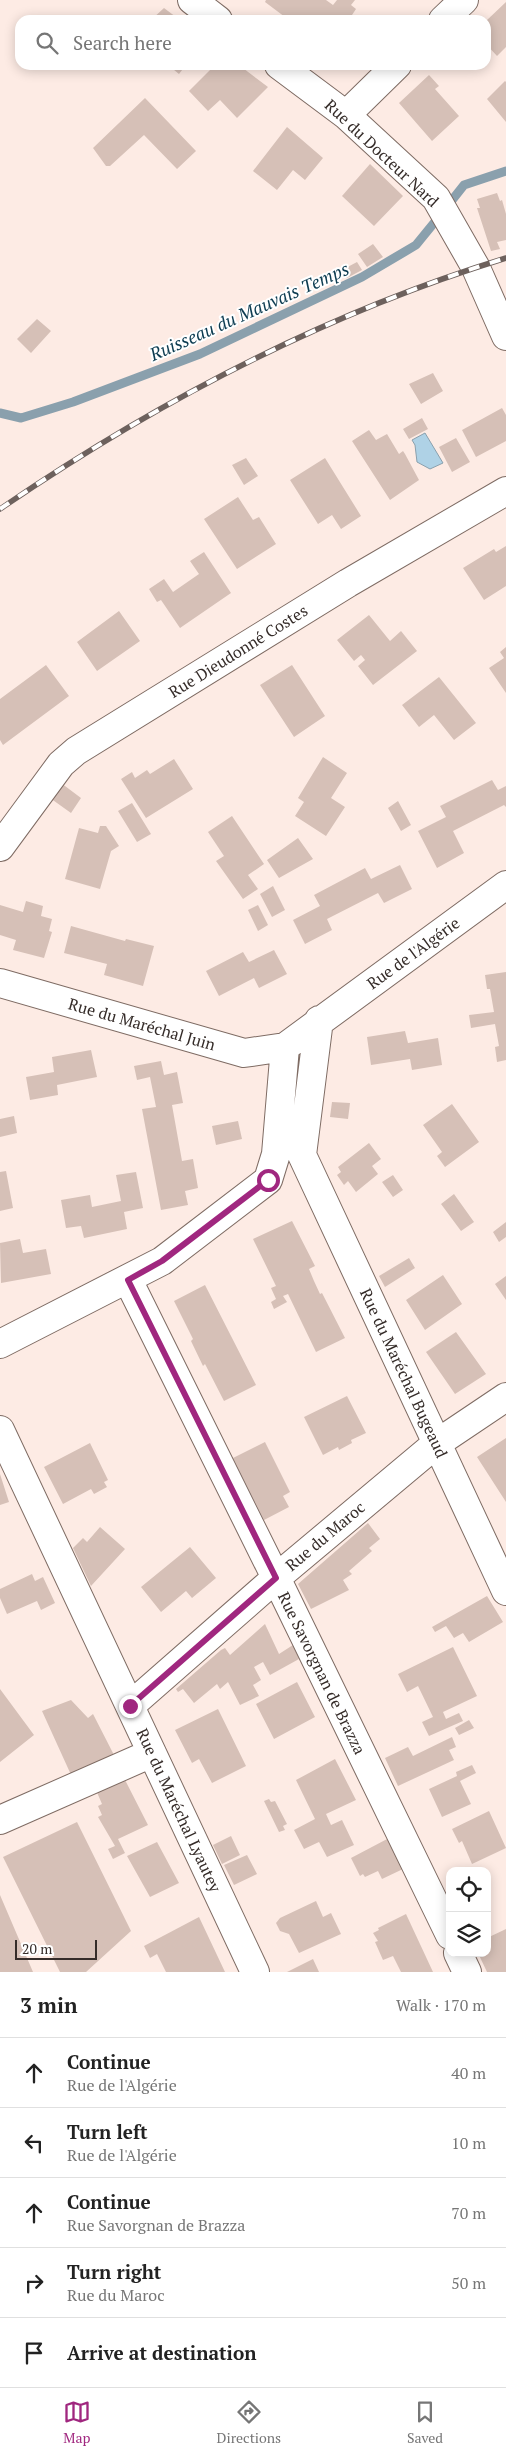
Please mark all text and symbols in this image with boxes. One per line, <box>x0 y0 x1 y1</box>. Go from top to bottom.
search box <box>15 15 491 70</box>
icon: search <box>33 29 61 57</box>
text: Search here <box>73 30 172 55</box>
street label: Rue du Docteur Nard <box>320 94 444 212</box>
water label: Ruisseau du Mauvais Temps <box>144 256 353 366</box>
street label: Rue Dieudonné Costes <box>164 599 312 703</box>
street label: Rue de l'Algérie <box>362 912 464 994</box>
street label: Rue du Maréchal Juin <box>66 992 219 1056</box>
route start <box>257 1169 280 1192</box>
street label: Rue du Maréchal Bugeaud <box>355 1285 453 1461</box>
street label: Rue du Maroc <box>281 1496 369 1576</box>
street label: Rue Savorgnan de Brazza <box>273 1588 371 1758</box>
route end <box>119 1695 142 1718</box>
street label: Rue du Maréchal Lyautey <box>131 1725 227 1896</box>
map controls <box>446 1867 491 1957</box>
button: locate <box>446 1867 491 1912</box>
button: layers <box>446 1912 491 1957</box>
scale bar <box>15 1937 98 1960</box>
text: 20 m <box>22 1939 52 1958</box>
text: 3 min <box>20 1991 77 2019</box>
text: Walk · 170 m <box>396 1994 486 2016</box>
text: Continue <box>67 2049 151 2074</box>
icon: ahead <box>20 2059 48 2087</box>
text: 40 m <box>451 2062 486 2084</box>
text: Rue de l'Algérie <box>67 2074 177 2096</box>
text: Turn left <box>67 2119 148 2144</box>
icon: left <box>20 2129 48 2157</box>
text: 10 m <box>451 2132 486 2154</box>
text: Rue de l'Algérie <box>67 2144 177 2166</box>
text: Continue <box>67 2189 151 2214</box>
icon: ahead <box>20 2199 48 2227</box>
text: 70 m <box>451 2202 486 2224</box>
text: Rue Savorgnan de Brazza <box>67 2214 245 2236</box>
text: Turn right <box>67 2259 161 2284</box>
icon: right <box>20 2269 48 2297</box>
text: 50 m <box>451 2272 486 2294</box>
text: Rue du Maroc <box>67 2284 165 2306</box>
icon: arrive <box>20 2339 48 2367</box>
text: Arrive at destination <box>67 2340 256 2365</box>
tab: Map <box>63 2398 91 2447</box>
tab: Directions <box>217 2398 281 2447</box>
tab: Saved <box>407 2398 443 2447</box>

